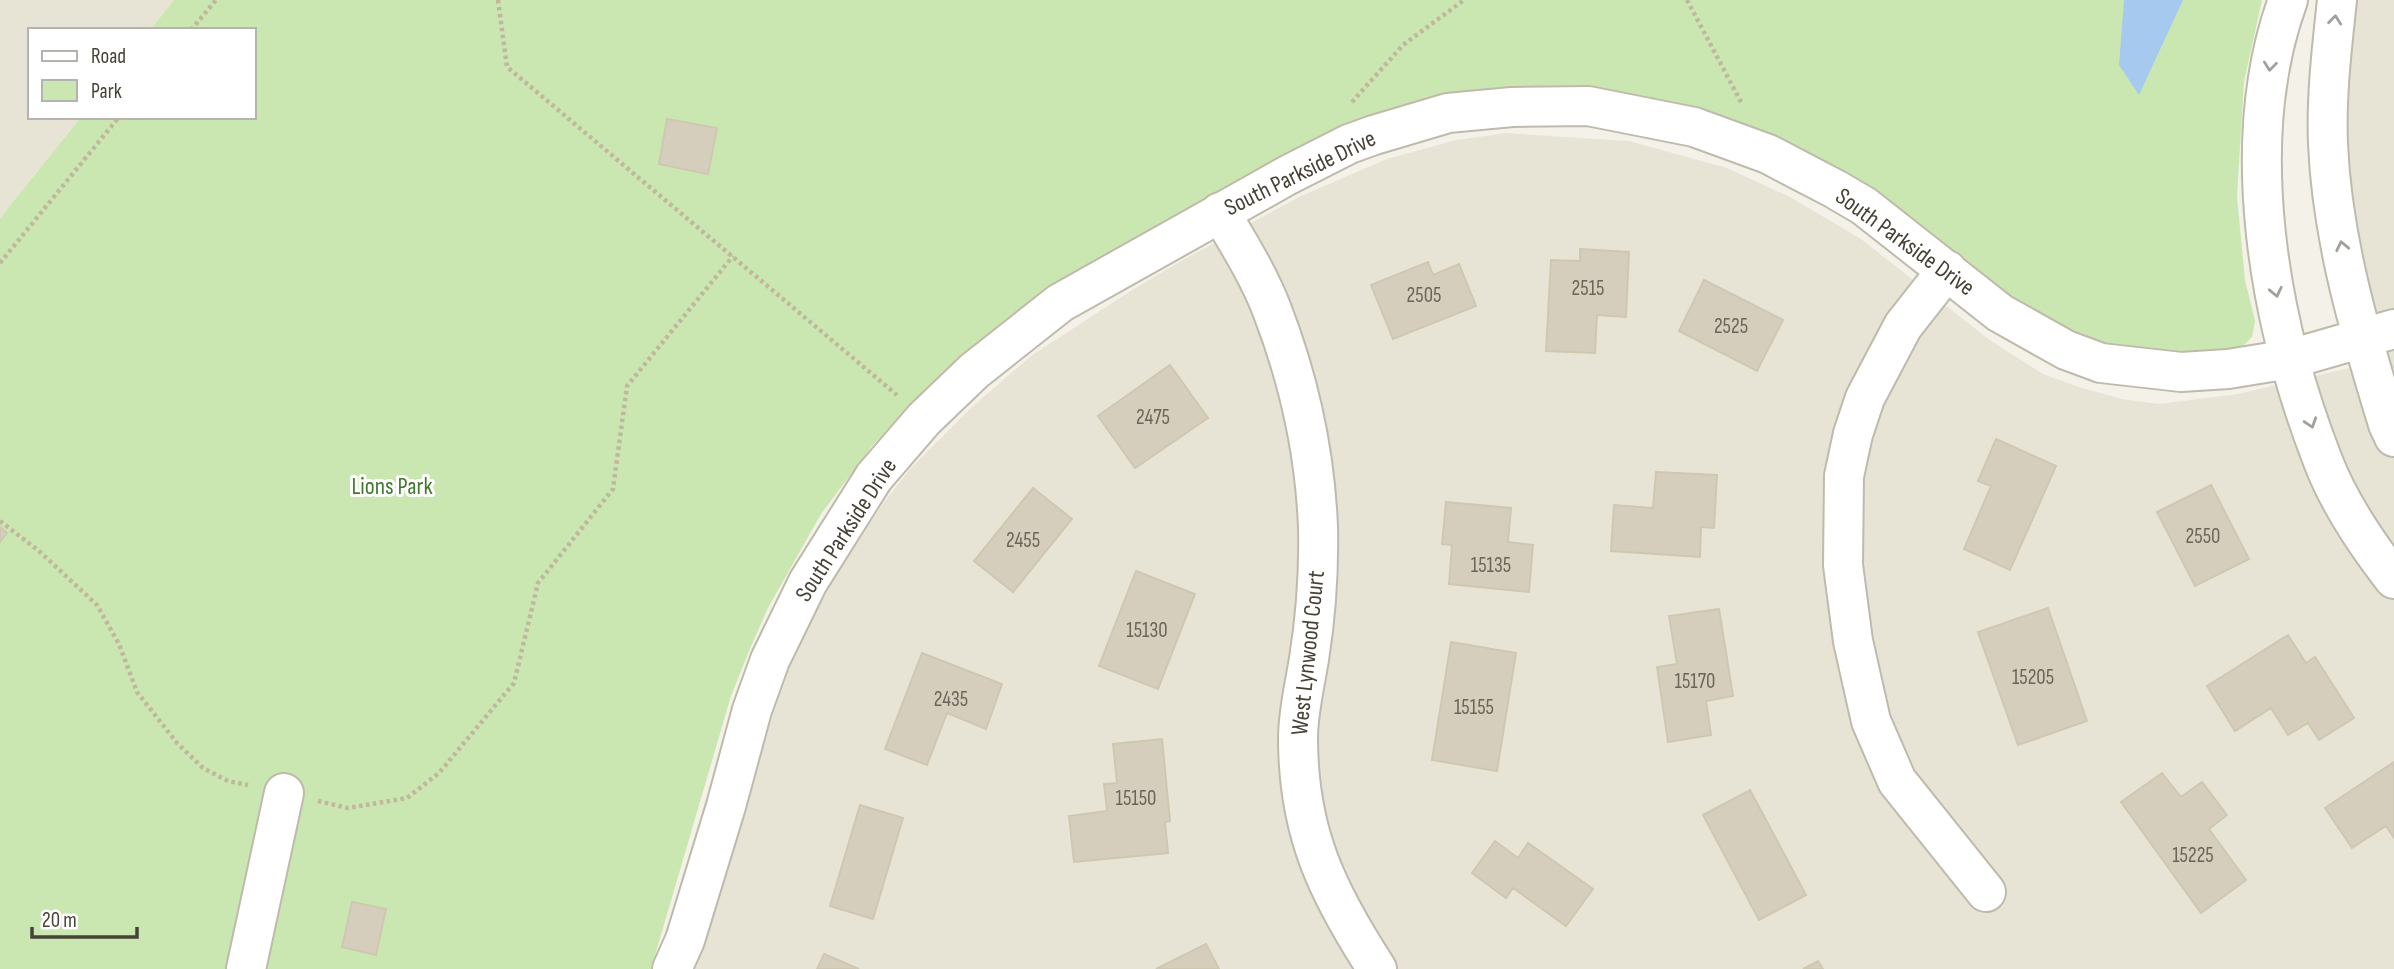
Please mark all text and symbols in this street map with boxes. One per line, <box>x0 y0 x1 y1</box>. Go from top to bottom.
one-way arrow <box>2327 14 2342 26</box>
legend <box>28 28 256 119</box>
text: Road <box>91 44 126 69</box>
one-way arrow <box>2263 60 2278 71</box>
text: Park <box>91 79 122 104</box>
street label: South Parkside Drive <box>1220 124 1380 222</box>
street label: South Parkside Drive <box>1830 182 1980 302</box>
one-way arrow <box>2335 240 2350 252</box>
house number: 2515 <box>1572 276 1604 301</box>
house number: 2505 <box>1407 283 1441 308</box>
one-way arrow <box>2267 286 2282 298</box>
house number: 2525 <box>1714 314 1748 339</box>
house number: 2475 <box>1136 405 1170 430</box>
one-way arrow <box>2302 417 2317 429</box>
street label: South Parkside Drive <box>789 453 903 607</box>
park label: Lions Park <box>351 472 433 501</box>
house number: 2550 <box>2186 524 2220 549</box>
house number: 2455 <box>1006 528 1040 553</box>
house number: 15135 <box>1471 553 1511 578</box>
street label: West Lynwood Court <box>1285 569 1331 737</box>
house number: 15130 <box>1126 618 1168 643</box>
house number: 15205 <box>2012 665 2054 690</box>
house number: 15170 <box>1675 669 1715 694</box>
house number: 2435 <box>934 687 968 712</box>
house number: 15155 <box>1454 695 1494 720</box>
house number: 15150 <box>1116 786 1156 811</box>
house number: 15225 <box>2172 843 2214 868</box>
scale bar <box>32 895 136 939</box>
text: 20 m <box>42 908 77 933</box>

